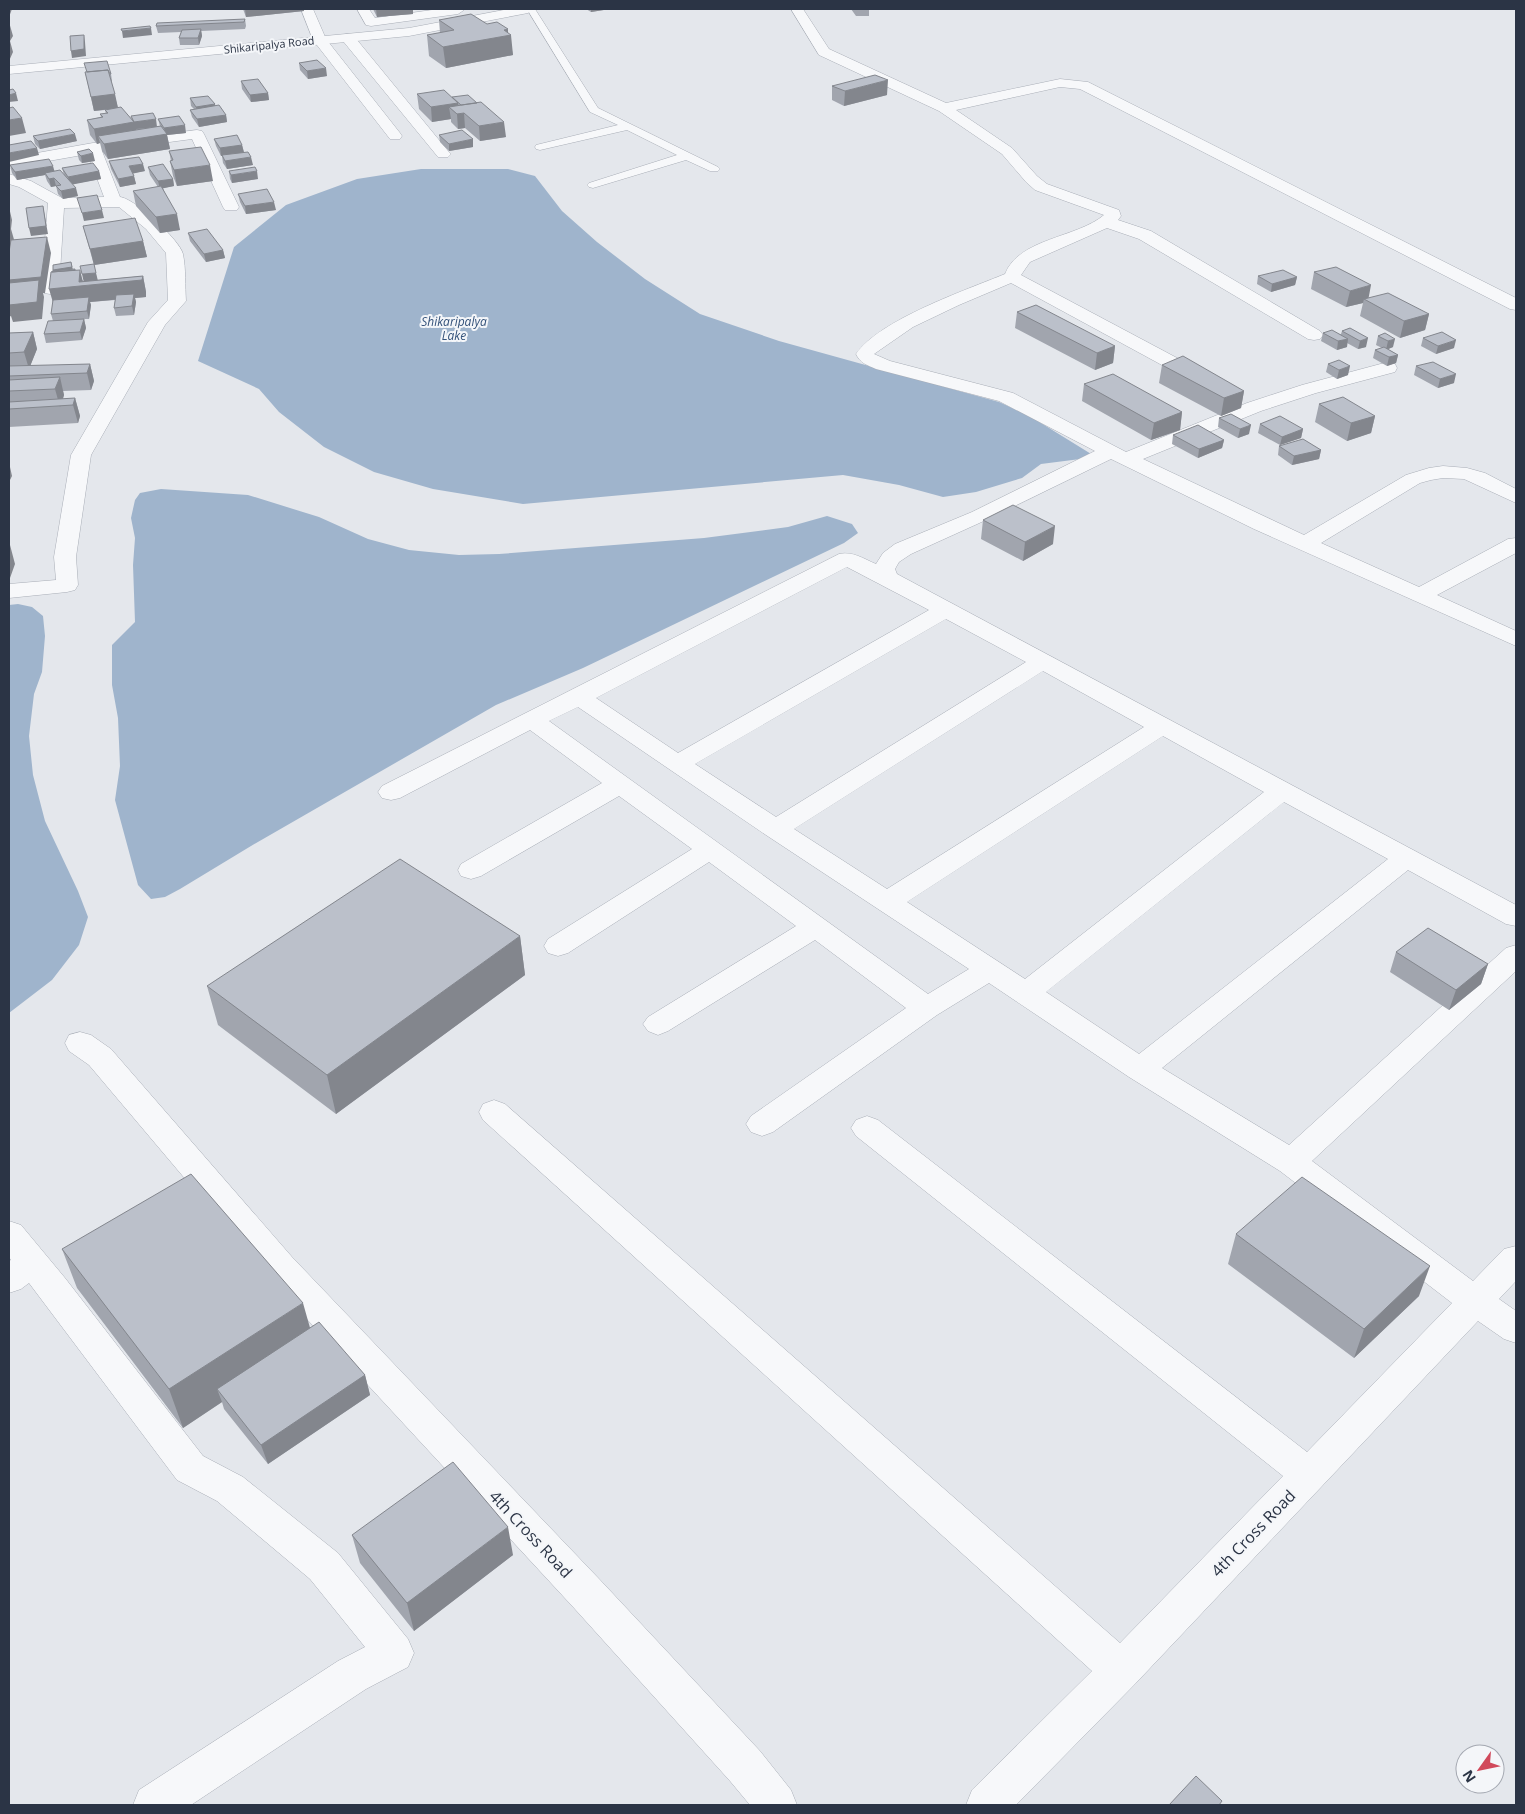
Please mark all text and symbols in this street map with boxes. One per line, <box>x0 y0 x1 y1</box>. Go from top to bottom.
street label: Shikaripalya Road <box>223 32 315 57</box>
water label: Shikaripalya Lake <box>421 313 487 344</box>
street label: 4th Cross Road <box>485 1485 577 1583</box>
street label: 4th Cross Road <box>1206 1485 1300 1581</box>
north arrow <box>1455 1744 1505 1794</box>
text: N <box>1458 1766 1480 1786</box>

